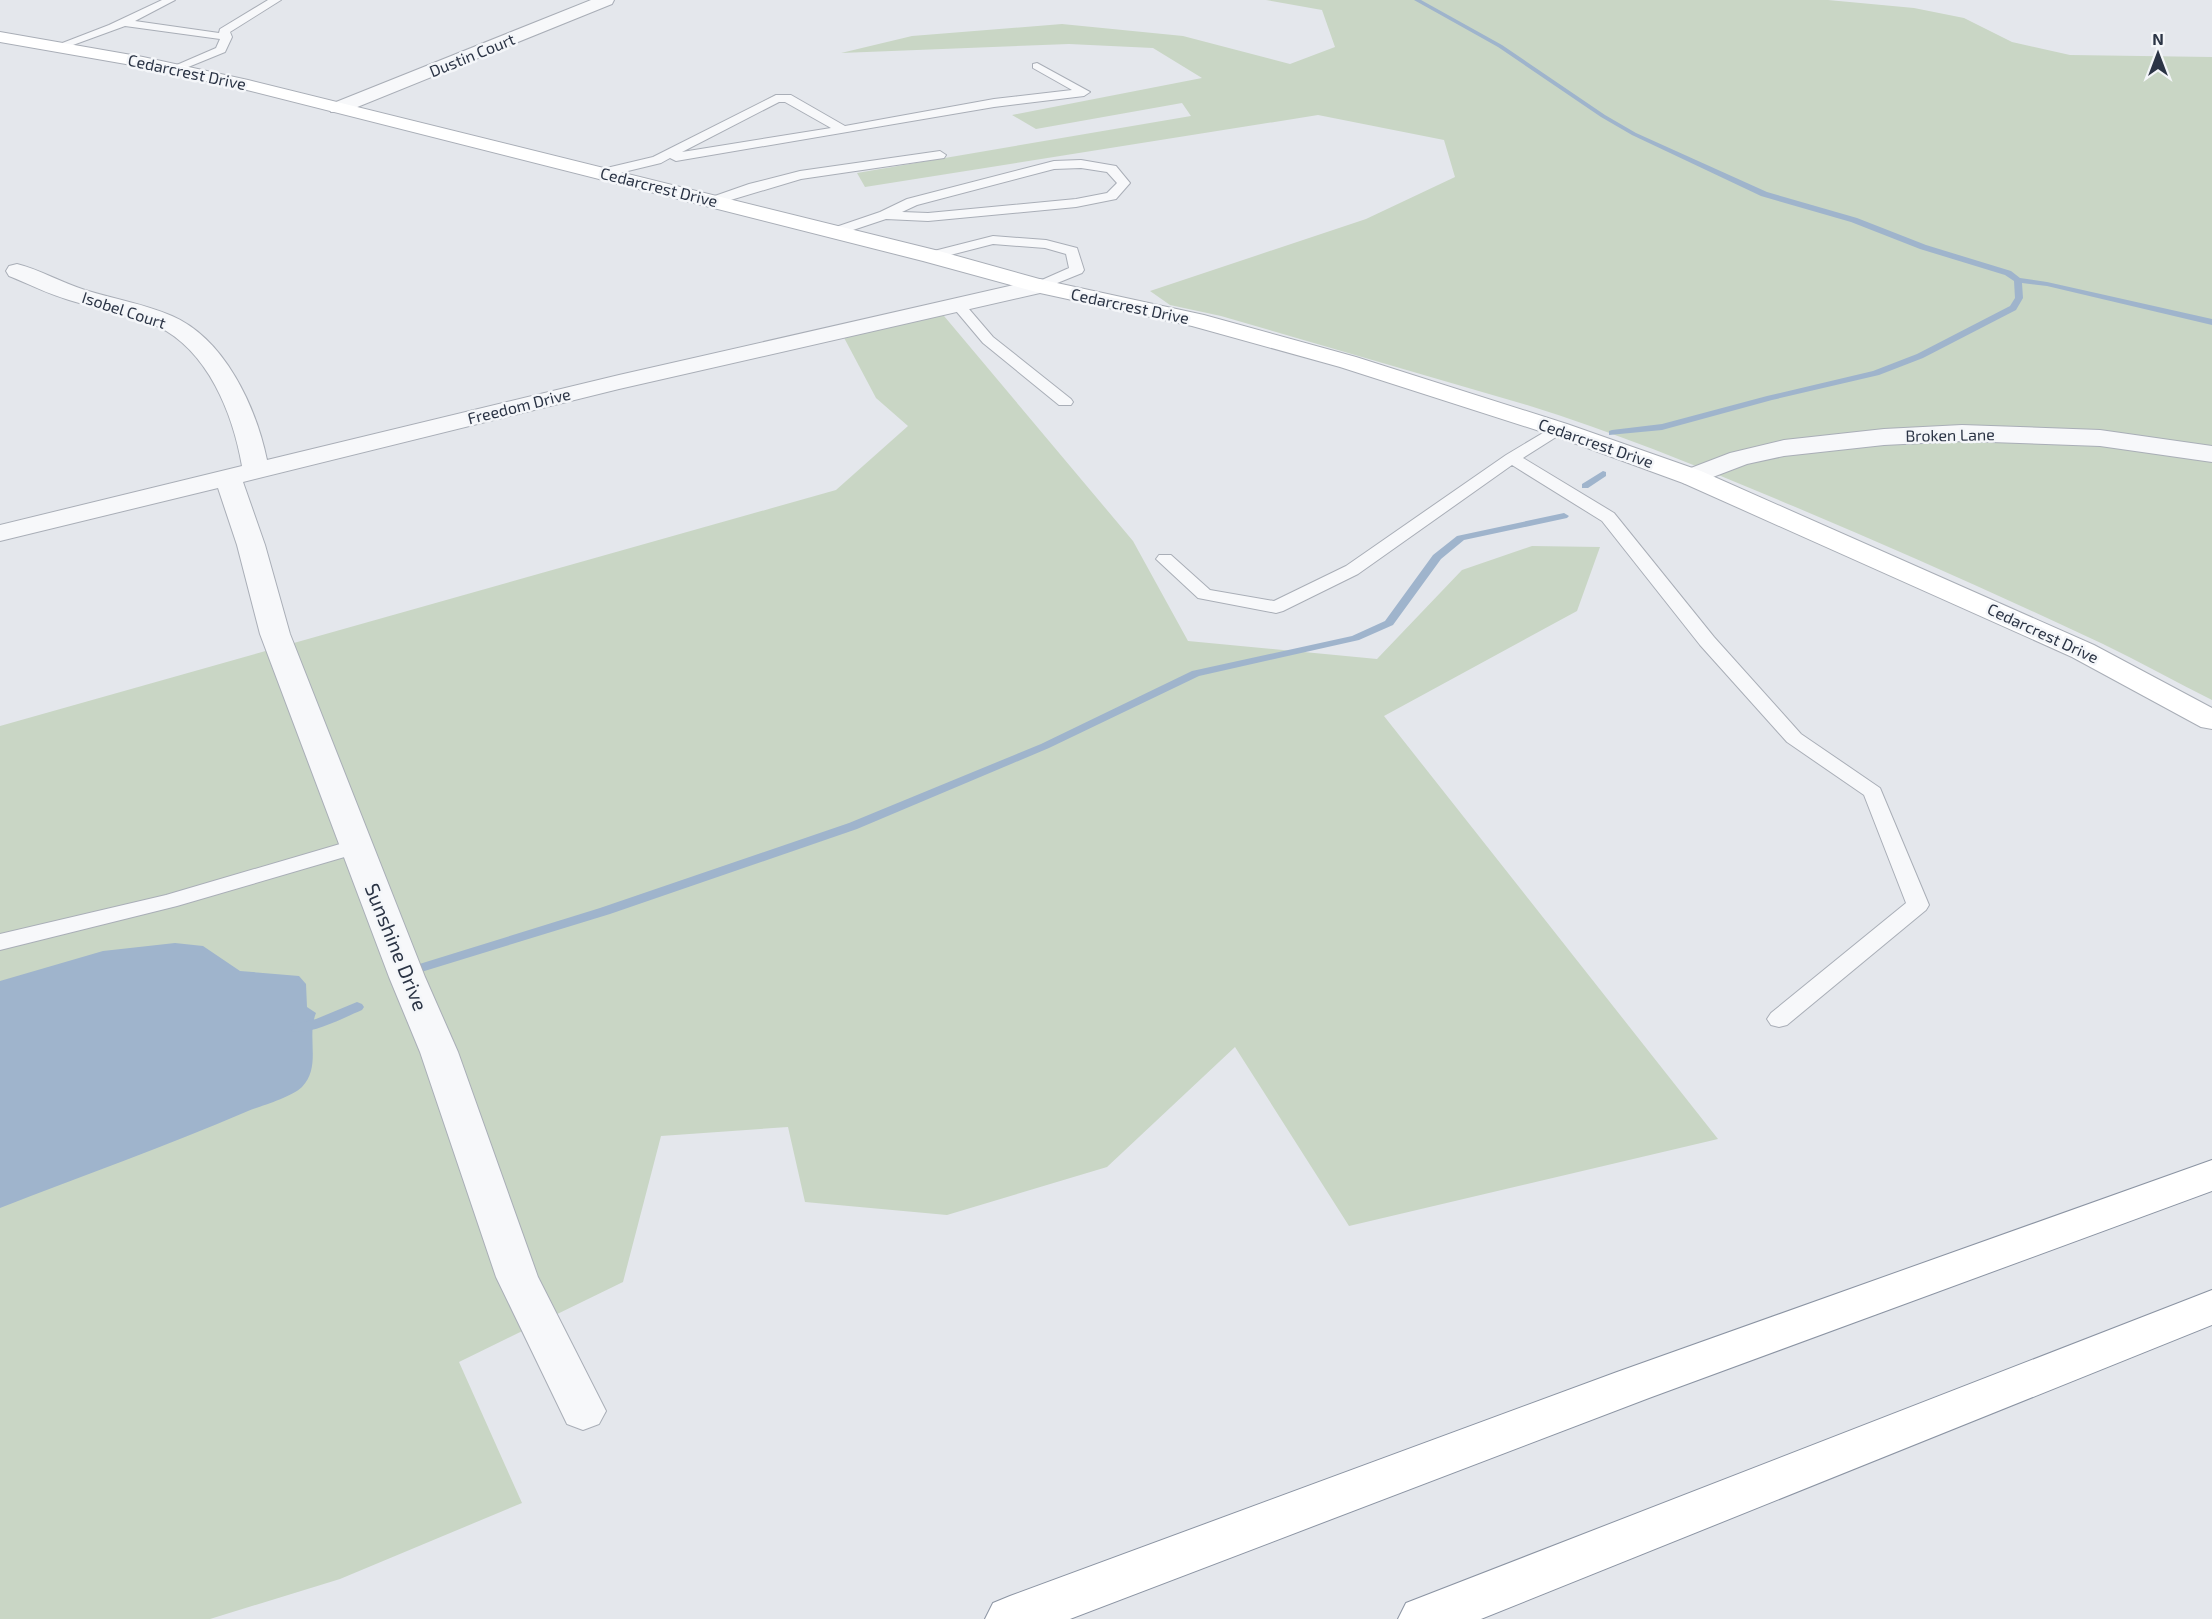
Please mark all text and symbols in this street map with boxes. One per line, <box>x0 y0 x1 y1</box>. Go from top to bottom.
north arrow <box>2128 24 2188 84</box>
street label: Dustin Court <box>426 29 517 80</box>
text: N <box>2152 29 2164 48</box>
street label: Cedarcrest Drive <box>126 50 248 93</box>
street label: Cedarcrest Drive <box>598 163 720 210</box>
street label: Cedarcrest Drive <box>1069 284 1191 327</box>
street label: Isobel Court <box>80 287 168 332</box>
street label: Freedom Drive <box>465 384 572 428</box>
street label: Cedarcrest Drive <box>1536 414 1656 471</box>
street label: Broken Lane <box>1905 424 1995 445</box>
street label: Cedarcrest Drive <box>1985 599 2102 667</box>
street label: Sunshine Drive <box>360 879 433 1014</box>

